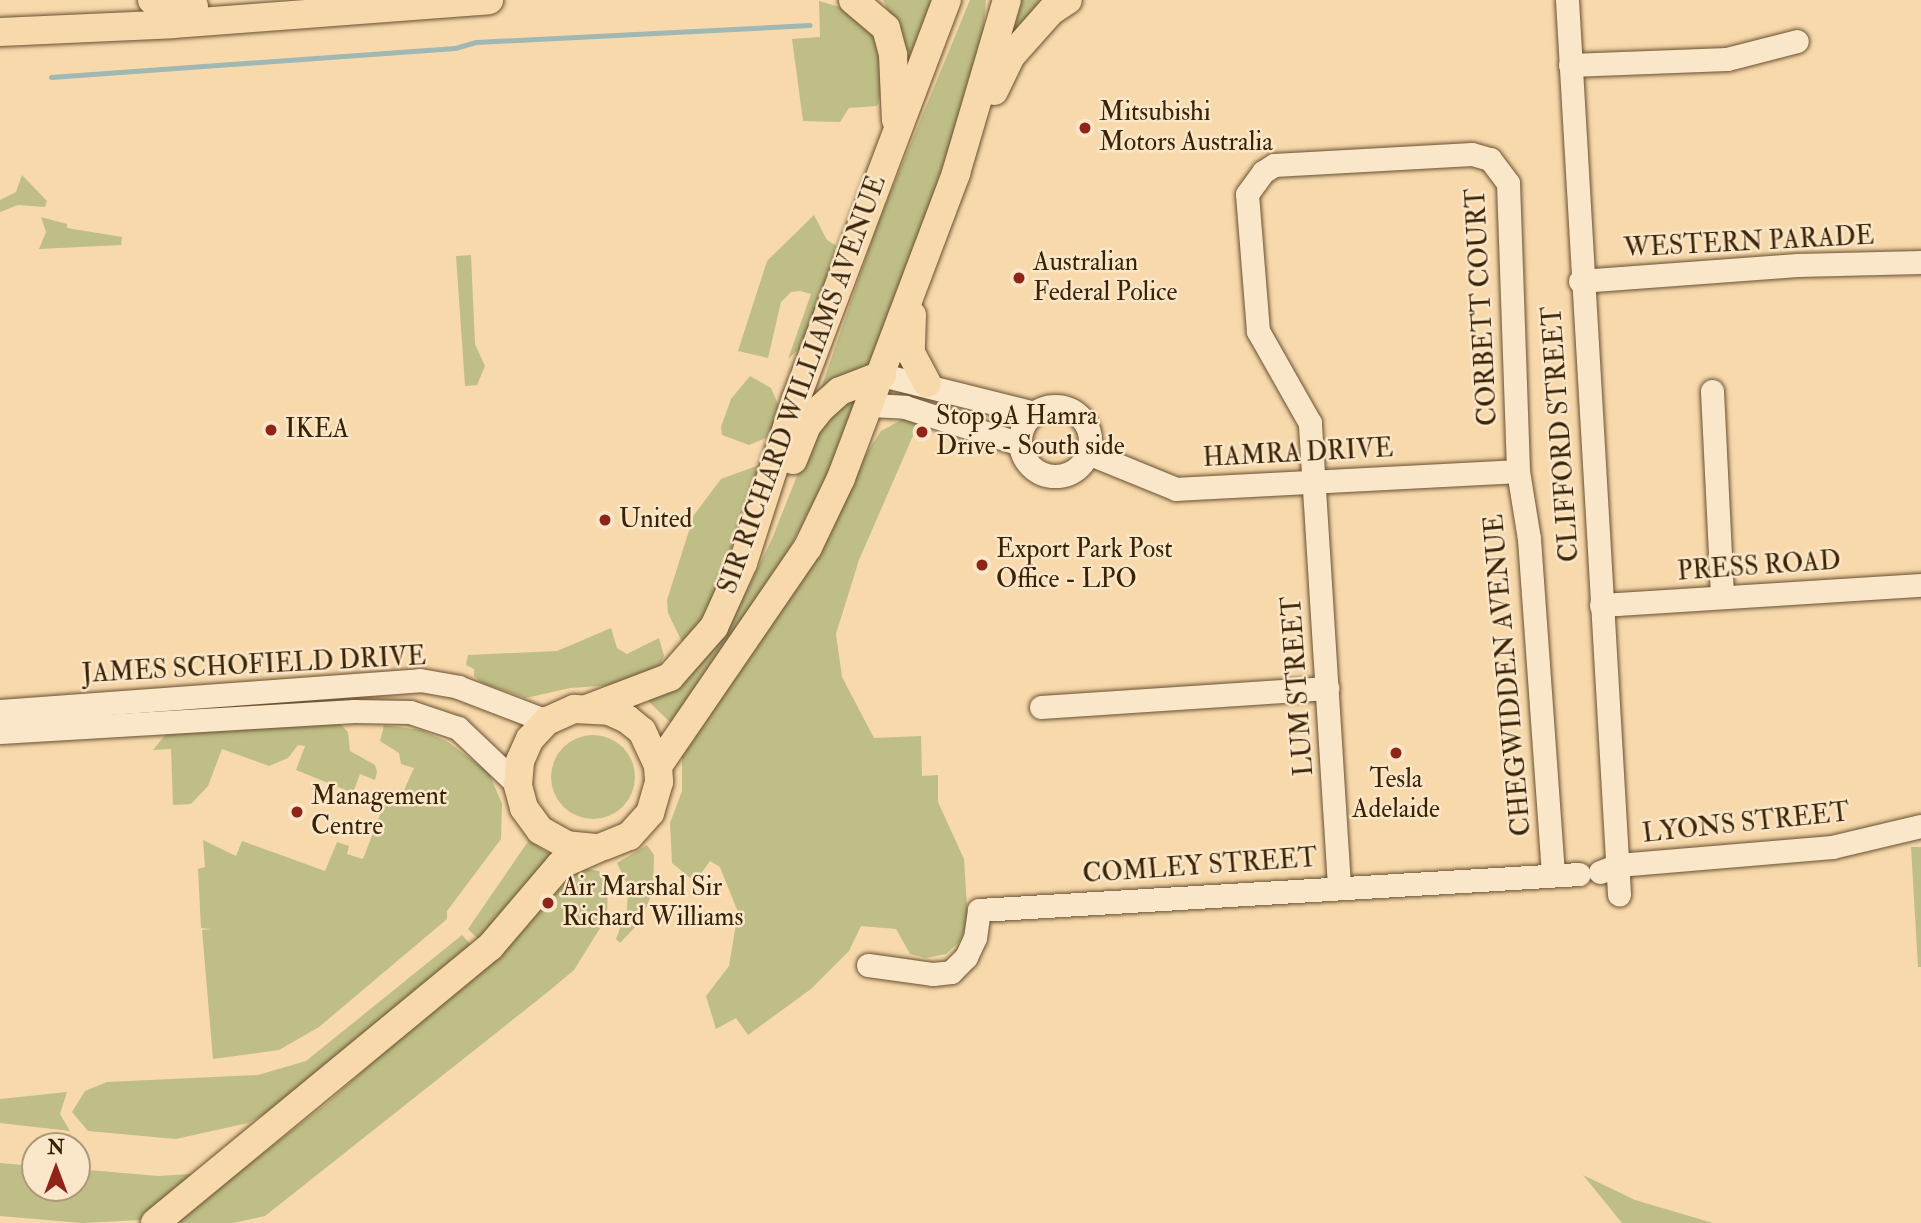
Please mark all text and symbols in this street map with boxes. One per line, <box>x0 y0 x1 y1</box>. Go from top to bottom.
place label: Mitsubishi Motors Australia <box>1099 97 1273 158</box>
marker: Mitsubishi Motors Australia <box>1077 120 1093 136</box>
street label: SIR RICHARD WILLIAMS AVENUE <box>713 172 893 598</box>
street label: CORBETT COURT <box>1461 187 1505 427</box>
street label: WESTERN PARADE <box>1623 221 1875 265</box>
place label: Australian Federal Police <box>1033 247 1177 308</box>
marker: Australian Federal Police <box>1011 270 1027 286</box>
street label: CLIFFORD STREET <box>1537 305 1587 563</box>
place label: Stop 9A Hamra Drive - South side <box>936 401 1125 462</box>
place label: IKEA <box>285 414 349 446</box>
marker: IKEA <box>263 422 279 438</box>
marker: Stop 9A Hamra Drive - South side <box>914 424 930 440</box>
street label: HAMRA DRIVE <box>1202 433 1394 475</box>
place label: United <box>619 504 692 536</box>
marker: United <box>597 512 613 528</box>
street label: CHEGWIDDEN AVENUE <box>1479 513 1539 837</box>
place label: Export Park Post Office - LPO <box>996 534 1173 596</box>
street label: PRESS ROAD <box>1676 546 1842 588</box>
marker: Export Park Post Office - LPO <box>974 557 990 573</box>
street label: LUM STREET <box>1277 595 1321 777</box>
street label: JAMES SCHOFIELD DRIVE <box>81 641 427 691</box>
marker: Tesla Adelaide <box>1388 745 1404 761</box>
place label: Tesla Adelaide <box>1352 764 1440 826</box>
place label: Management Centre <box>311 781 447 842</box>
street label: LYONS STREET <box>1641 798 1851 850</box>
marker: Management Centre <box>289 804 305 820</box>
street label: COMLEY STREET <box>1082 843 1318 891</box>
place label: Air Marshal Sir Richard Williams <box>562 872 743 934</box>
marker: Air Marshal Sir Richard Williams <box>540 895 556 911</box>
north arrow <box>21 1132 91 1202</box>
text: N <box>47 1136 65 1160</box>

